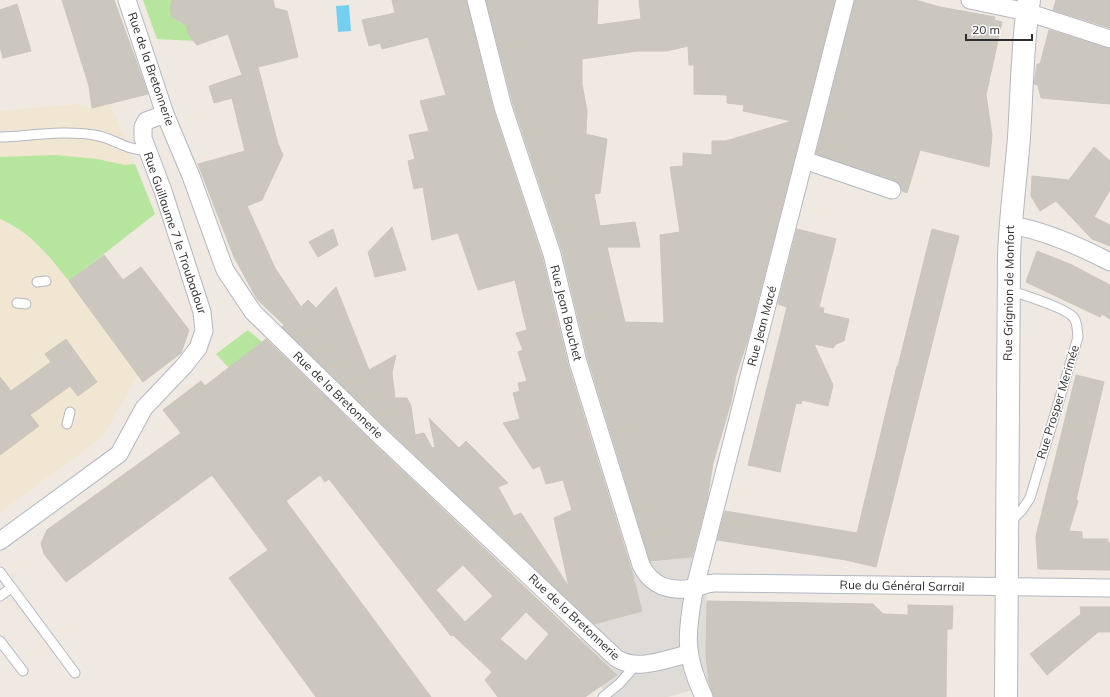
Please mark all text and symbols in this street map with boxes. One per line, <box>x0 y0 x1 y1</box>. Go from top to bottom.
street label: Rue de la Bretonnerie <box>125 10 178 128</box>
scale bar <box>966 16 1032 42</box>
text: 20 m <box>972 22 1000 37</box>
street label: Rue Guillaume 7 le Troubadour <box>141 150 211 316</box>
street label: Rue Grignion de Monfort <box>1000 225 1017 361</box>
street label: Rue Jean Bouchet <box>547 263 586 362</box>
street label: Rue Jean Macé <box>744 284 779 368</box>
street label: Rue Prosper Merimée <box>1033 343 1082 461</box>
street label: Rue de la Bretonnerie <box>290 348 386 441</box>
street label: Rue de la Bretonnerie <box>526 570 623 663</box>
street label: Rue du Général Sarrail <box>840 577 964 594</box>

